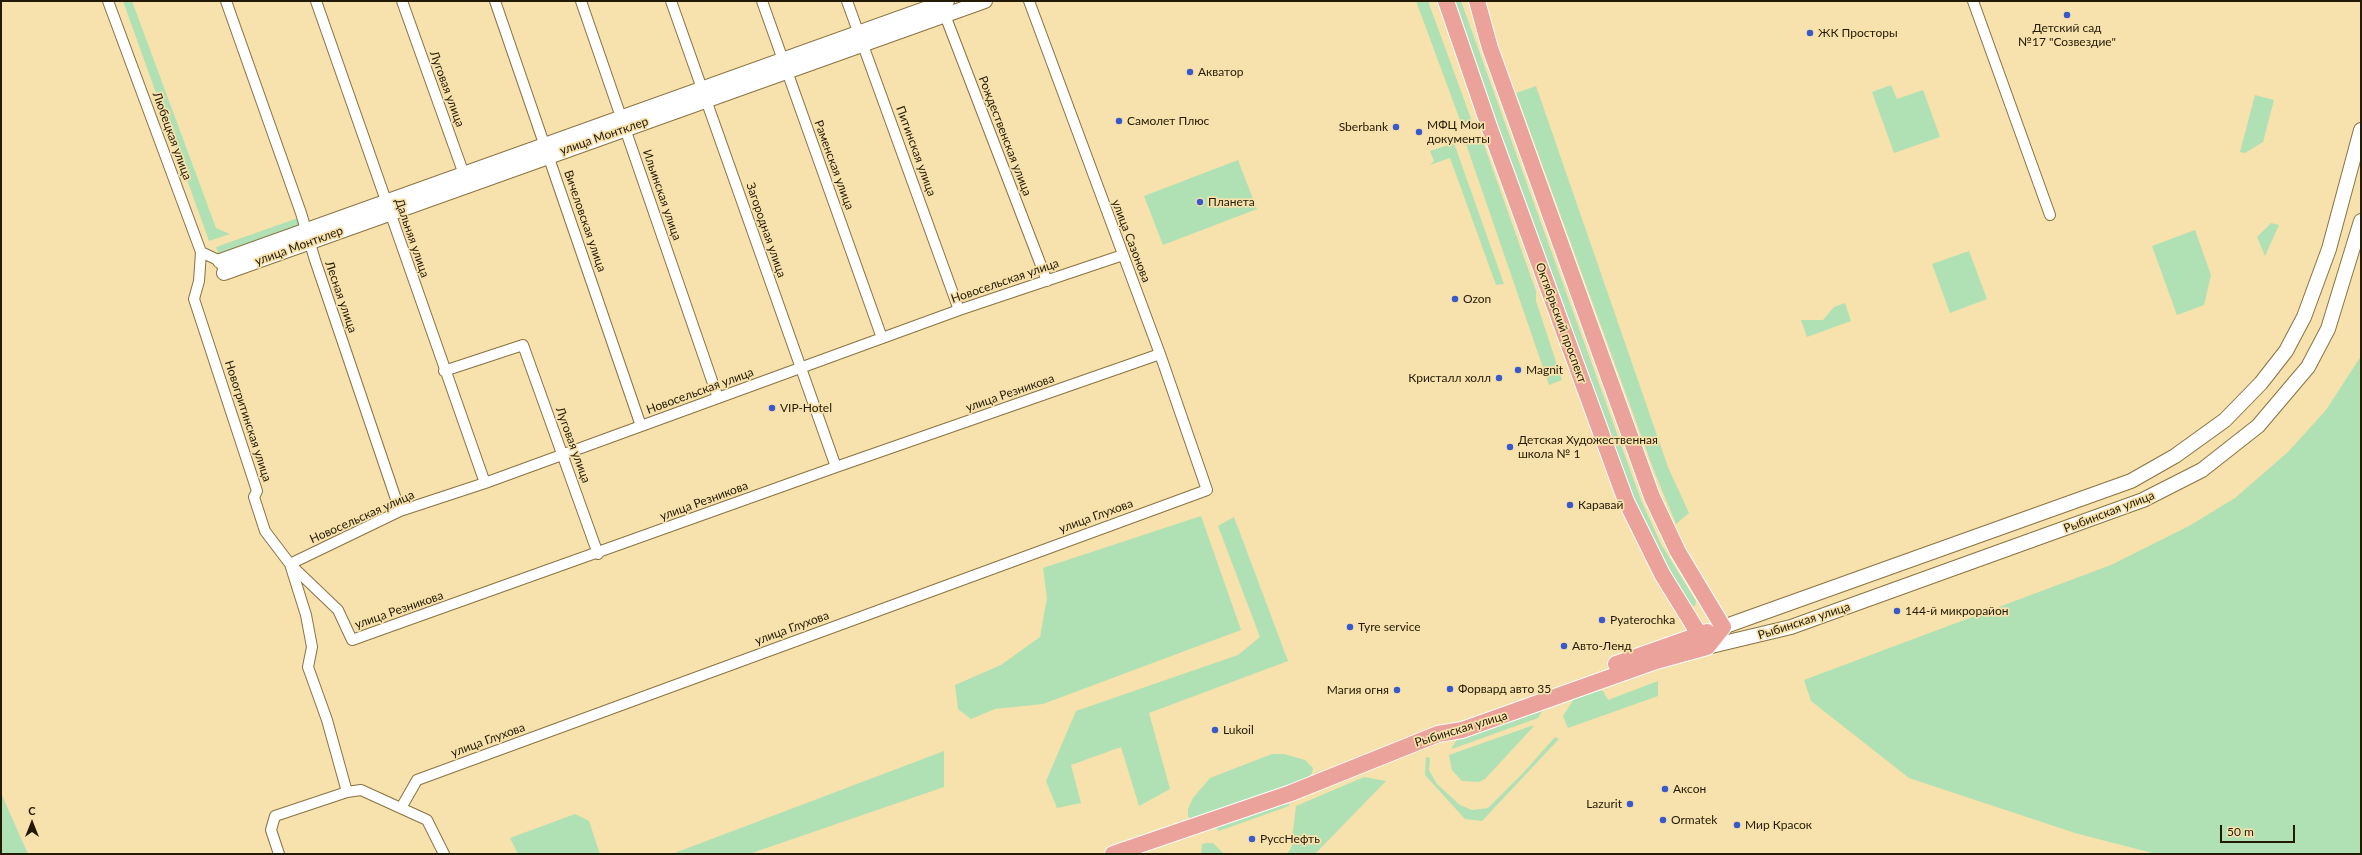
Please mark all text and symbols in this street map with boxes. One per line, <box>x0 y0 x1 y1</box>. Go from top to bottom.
marker: Детский сад №17 "Созвездие" <box>2062 10 2072 20</box>
place label: Детский сад №17 "Созвездие" <box>2018 21 2116 49</box>
place label: ЖК Просторы <box>1818 26 1898 40</box>
marker: ЖК Просторы <box>1805 28 1815 38</box>
street label: Луговая улица <box>427 49 467 129</box>
place label: Акватор <box>1198 65 1243 79</box>
marker: Акватор <box>1185 67 1195 77</box>
street label: Рождественская улица <box>976 74 1034 198</box>
street label: Любецкая улица <box>149 90 195 182</box>
street label: Питинская улица <box>893 104 939 198</box>
street label: улица Монтклер <box>558 114 650 158</box>
place label: Самолет Плюс <box>1127 114 1209 128</box>
marker: Самолет Плюс <box>1114 116 1124 126</box>
street label: Раменская улица <box>811 118 857 212</box>
place label: МФЦ Мои документы <box>1427 118 1490 146</box>
place label: Sberbank <box>1339 120 1388 134</box>
marker: Sberbank <box>1391 122 1401 132</box>
marker: МФЦ Мои документы <box>1414 127 1424 137</box>
street label: Ильинская улица <box>640 148 684 242</box>
street label: Вичеловская улица <box>561 168 609 274</box>
street label: Загородная улица <box>743 181 789 279</box>
place label: Планета <box>1208 195 1255 209</box>
street label: Дальняя улица <box>392 197 432 279</box>
marker: Планета <box>1195 197 1205 207</box>
street label: улица Сазонова <box>1109 198 1153 284</box>
street label: улица Монтклер <box>253 223 345 269</box>
street label: Новосельская улица <box>949 256 1061 306</box>
street label: Лесная улица <box>322 259 360 335</box>
street label: Октябрьский проспект <box>1532 261 1590 385</box>
place label: Ozon <box>1463 292 1491 306</box>
marker: Ozon <box>1450 294 1460 304</box>
street label: Новогритинская улица <box>222 359 274 483</box>
place label: Magnit <box>1526 363 1563 377</box>
street label: Новосельская улица <box>644 365 756 417</box>
marker: Magnit <box>1513 365 1523 375</box>
street label: улица Резникова <box>964 371 1056 415</box>
place label: Кристалл холл <box>1408 371 1491 385</box>
marker: Кристалл холл <box>1494 373 1504 383</box>
place label: VIP-Hotel <box>780 401 832 415</box>
marker: VIP-Hotel <box>767 403 777 413</box>
street label: Луговая улица <box>553 405 593 485</box>
place label: Детская Художественная школа № 1 <box>1518 433 1658 461</box>
marker: Детская Художественная школа № 1 <box>1505 442 1515 452</box>
street label: улица Резникова <box>658 478 750 524</box>
street label: Новосельская улица <box>307 487 417 547</box>
street label: Рыбинская улица <box>2062 488 2156 536</box>
street label: улица Глухова <box>1057 496 1135 536</box>
place label: Каравай <box>1578 498 1623 512</box>
marker: Каравай <box>1565 500 1575 510</box>
street label: улица Резникова <box>353 588 445 632</box>
street label: Рыбинская улица <box>1756 599 1852 643</box>
place label: 144-й микрорайон <box>1905 604 2009 618</box>
marker: 144-й микрорайон <box>1892 606 1902 616</box>
street label: улица Глухова <box>753 608 831 648</box>
place label: Pyaterochka <box>1610 613 1675 627</box>
marker: Pyaterochka <box>1597 615 1607 625</box>
place label: Tyre service <box>1358 620 1421 634</box>
marker: Tyre service <box>1345 622 1355 632</box>
place label: Авто-Ленд <box>1572 639 1632 653</box>
marker: Авто-Ленд <box>1559 641 1569 651</box>
place label: Форвард авто 35 <box>1458 682 1551 696</box>
place label: Магия огня <box>1327 683 1389 697</box>
marker: Форвард авто 35 <box>1445 684 1455 694</box>
marker: Магия огня <box>1392 685 1402 695</box>
street label: Рыбинская улица <box>1413 708 1509 750</box>
street label: улица Глухова <box>449 720 527 760</box>
place label: Lukoil <box>1223 723 1254 737</box>
marker: Lukoil <box>1210 725 1220 735</box>
place label: Аксон <box>1673 782 1706 796</box>
marker: Аксон <box>1660 784 1670 794</box>
place label: Lazurit <box>1586 797 1622 811</box>
marker: Lazurit <box>1625 799 1635 809</box>
north arrow <box>12 803 52 843</box>
text: С <box>28 804 36 817</box>
place label: Ormatek <box>1671 813 1717 827</box>
marker: Ormatek <box>1658 815 1668 825</box>
scale bar <box>2222 817 2297 843</box>
place label: Мир Красок <box>1745 818 1812 832</box>
marker: Мир Красок <box>1732 820 1742 830</box>
text: 50 m <box>2227 824 2254 839</box>
place label: РуссНефть <box>1260 832 1320 846</box>
marker: РуссНефть <box>1247 834 1257 844</box>

